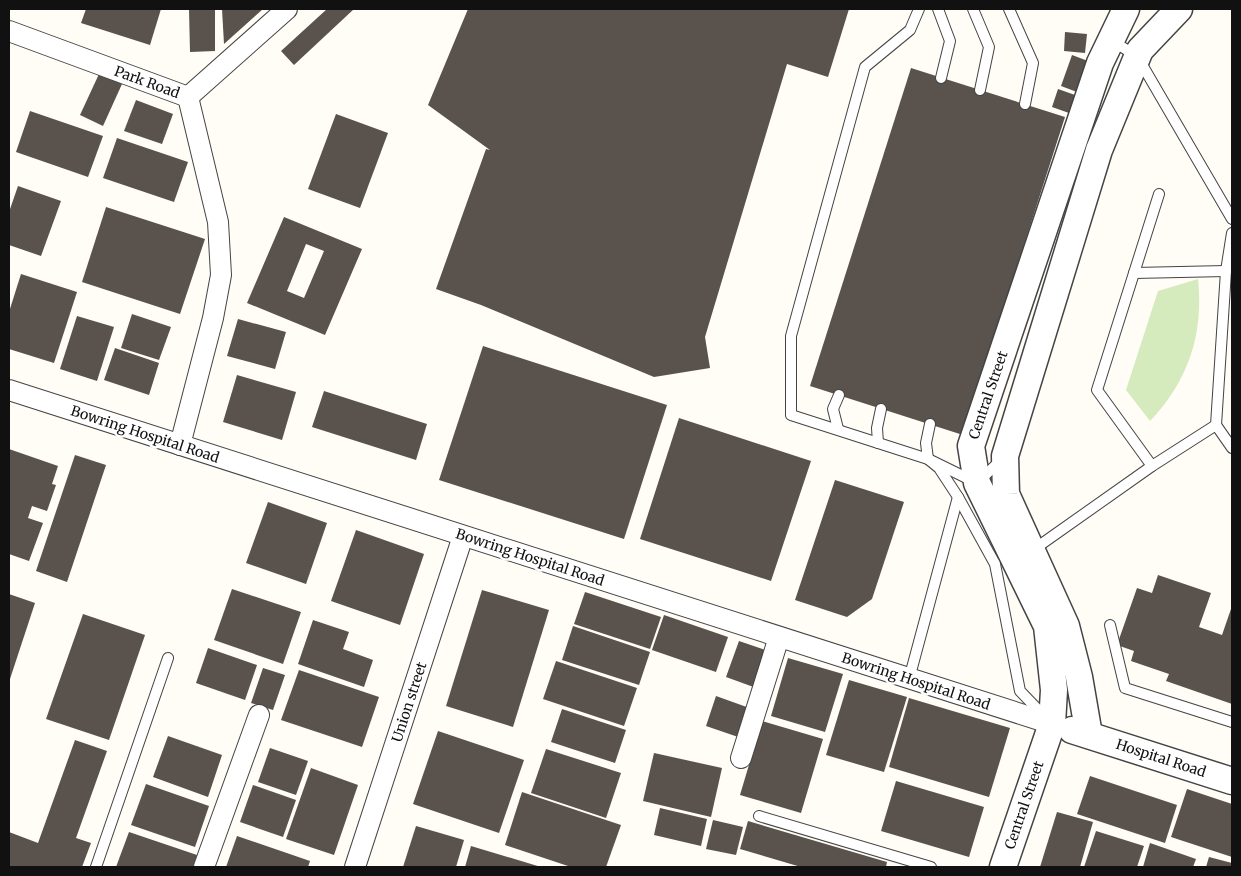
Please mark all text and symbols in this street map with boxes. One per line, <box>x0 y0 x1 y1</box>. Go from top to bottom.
street label: Park Road <box>112 62 183 102</box>
street label: Central Street <box>964 348 1012 442</box>
street label: Bowring Hospital Road <box>68 401 222 467</box>
street label: Bowring Hospital Road <box>453 524 607 590</box>
street label: Bowring Hospital Road <box>839 648 993 714</box>
street label: Union street <box>388 659 431 744</box>
street label: Hospital Road <box>1114 735 1209 781</box>
street label: Central Street <box>1000 758 1048 852</box>

